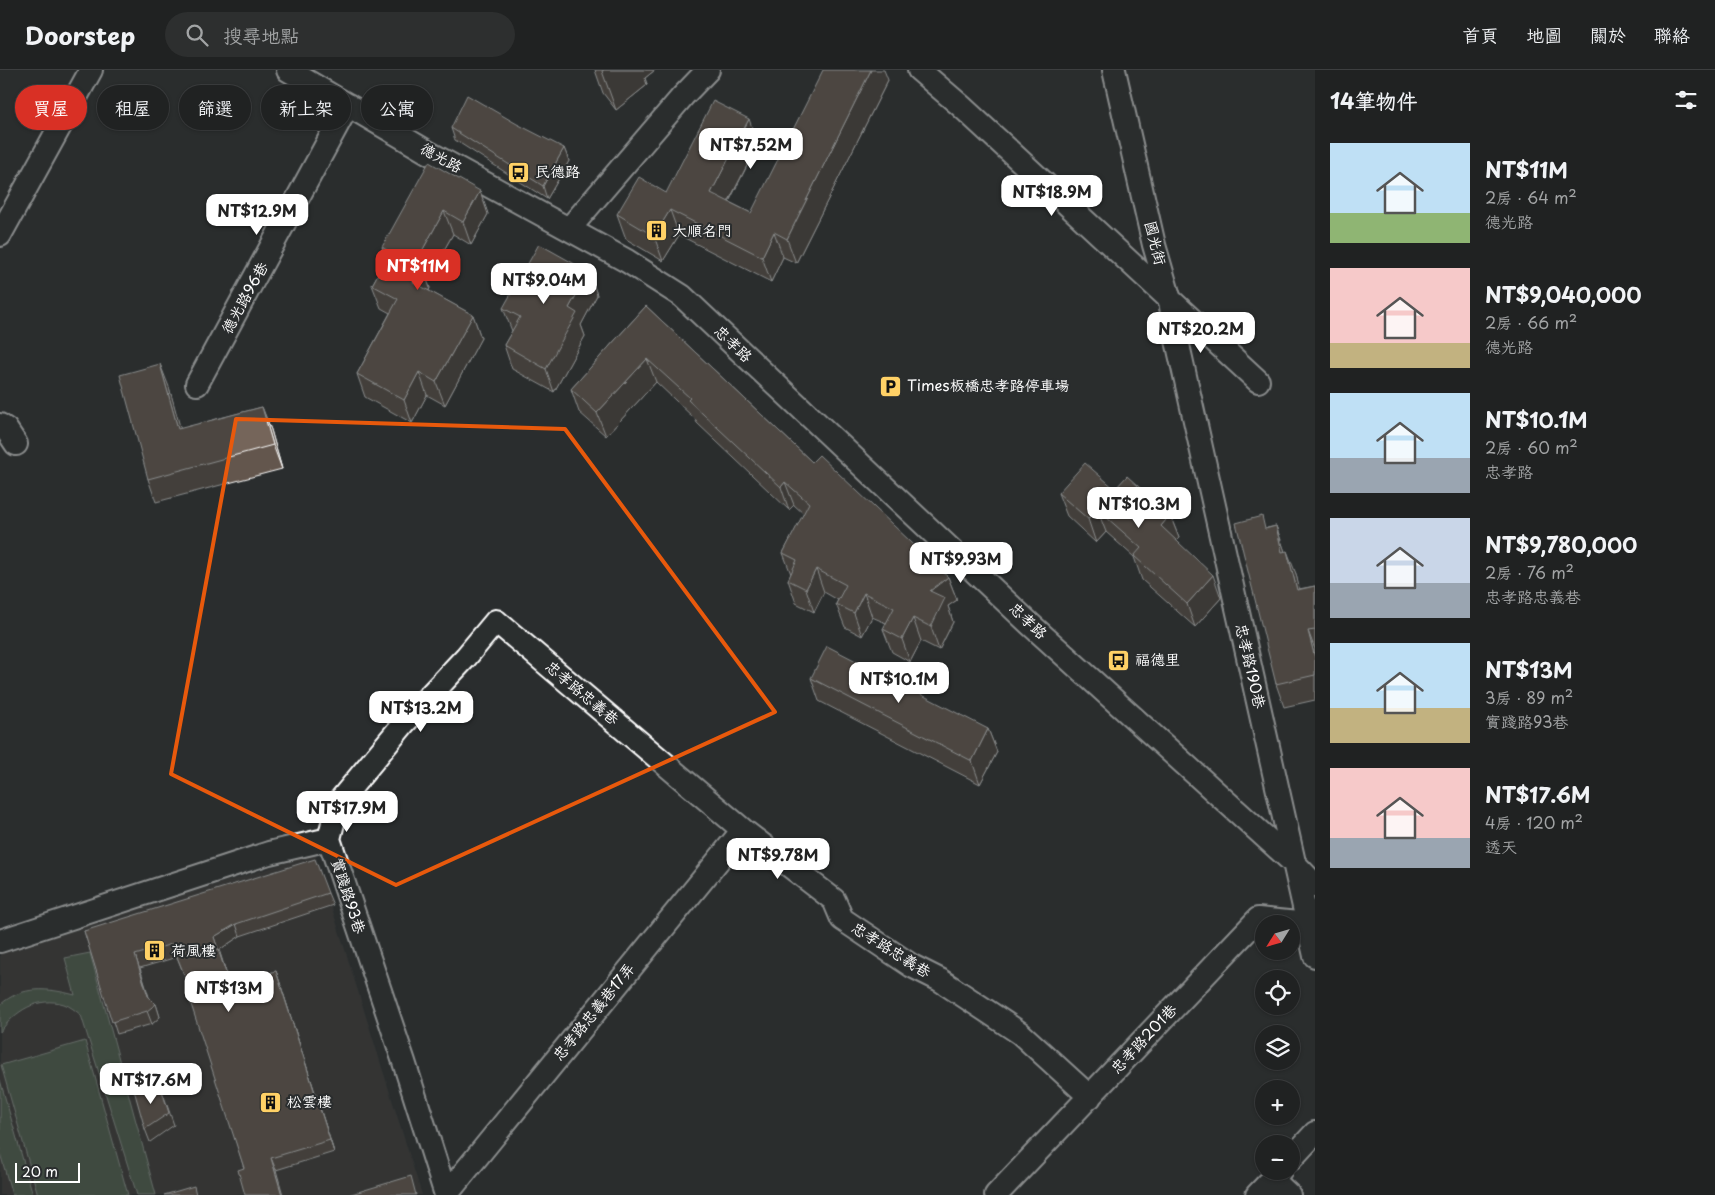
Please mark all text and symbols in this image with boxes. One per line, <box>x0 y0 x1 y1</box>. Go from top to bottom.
search box <box>165 12 515 57</box>
text: Doorstep <box>25 17 135 53</box>
icon: search <box>183 21 211 49</box>
text: 搜尋地點 <box>223 21 299 49</box>
text: 首頁 <box>1462 21 1498 48</box>
text: 地圖 <box>1526 21 1562 48</box>
text: 關於 <box>1590 21 1626 48</box>
text: 聯絡 <box>1654 21 1690 48</box>
text: 14筆物件 <box>1330 84 1417 116</box>
chip: 買屋 <box>15 85 87 130</box>
chip: 租屋 <box>97 85 169 130</box>
chip: 篩選 <box>179 85 251 130</box>
chip: 新上架 <box>261 85 351 130</box>
chip: 公寓 <box>361 85 433 130</box>
icon: filters <box>1672 86 1700 114</box>
pin: NT$7.52M <box>699 128 803 170</box>
text: NT$7.52M <box>710 132 792 156</box>
street label: 德光路 <box>416 136 467 178</box>
text: NT$11M <box>1485 153 1568 185</box>
place label: 民德路 <box>535 159 580 182</box>
bus stop icon: 民德路 <box>507 160 531 184</box>
icon: home <box>1370 163 1430 223</box>
pin: NT$18.9M <box>1000 174 1104 217</box>
text: NT$18.9M <box>1012 179 1092 203</box>
text: 2房 · 64 m² <box>1485 185 1577 209</box>
pin: NT$12.9M <box>205 194 309 236</box>
text: NT$12.9M <box>217 198 297 222</box>
text: 德光路 <box>1485 209 1533 233</box>
place label: 大順名門 <box>672 218 732 241</box>
street label: 國光街 <box>1140 218 1173 267</box>
building icon: 大順名門 <box>644 219 668 243</box>
pin: NT$11M <box>377 248 459 291</box>
text: NT$11M <box>386 253 450 277</box>
street label: 德光路96巷 <box>214 257 273 337</box>
pin: NT$9.04M <box>492 262 596 305</box>
text: NT$9.04M <box>502 267 586 291</box>
text: NT$9,040,000 <box>1485 278 1642 310</box>
icon: home <box>1370 288 1430 348</box>
text: 2房 · 66 m² <box>1485 310 1577 334</box>
pin: NT$20.2M <box>1149 312 1253 354</box>
text: NT$20.2M <box>1158 316 1244 340</box>
street label: 忠孝路 <box>710 319 758 367</box>
text: 德光路 <box>1485 334 1533 358</box>
place label: Times板橋忠孝路停車場 <box>907 373 1069 396</box>
parking icon: Times板橋忠孝路停車場 <box>879 374 903 398</box>
text: NT$10.1M <box>1485 403 1588 435</box>
icon: home <box>1370 413 1430 473</box>
text: 2房 · 60 m² <box>1485 435 1578 459</box>
text: 忠孝路 <box>1485 459 1533 483</box>
pin: NT$10.3M <box>1087 486 1191 529</box>
text: NT$10.3M <box>1098 491 1180 515</box>
text: NT$9,780,000 <box>1485 528 1637 560</box>
icon: home <box>1370 538 1430 598</box>
pin: NT$9.93M <box>909 542 1013 584</box>
text: NT$9.93M <box>921 546 1001 570</box>
text: 2房 · 76 m² <box>1485 560 1574 584</box>
text: 忠孝路忠義巷 <box>1485 584 1581 608</box>
street label: 忠孝路 <box>1005 596 1053 644</box>
street label: 忠孝路190巷 <box>1231 621 1272 710</box>
place label: 福德里 <box>1135 647 1180 670</box>
bus stop icon: 福德里 <box>1107 648 1131 672</box>
text: NT$13M <box>1485 653 1573 685</box>
street label: 忠孝路忠義巷 <box>541 654 625 730</box>
pin: NT$10.1M <box>847 662 951 704</box>
icon: home <box>1370 663 1430 723</box>
text: NT$10.1M <box>860 666 938 690</box>
text: 3房 · 89 m² <box>1485 685 1573 709</box>
pin: NT$13.2M <box>369 690 473 733</box>
text: NT$13.2M <box>380 695 462 719</box>
text: 實踐路93巷 <box>1485 709 1568 733</box>
text: NT$17.6M <box>1485 778 1590 810</box>
icon: home <box>1370 788 1430 848</box>
pin: NT$17.9M <box>295 790 399 833</box>
text: NT$17.9M <box>308 795 386 819</box>
text: 4房 · 120 m² <box>1485 810 1583 834</box>
text: 透天 <box>1485 834 1517 858</box>
pin: NT$9.78M <box>726 838 830 880</box>
text: NT$9.78M <box>738 842 818 866</box>
street label: 實踐路93巷 <box>326 855 372 936</box>
street label: 忠孝路忠義巷 <box>848 915 936 982</box>
north arrow <box>1255 915 1300 960</box>
map controls <box>1255 915 1300 1180</box>
place label: 荷風樓 <box>171 938 216 961</box>
building icon: 荷風樓 <box>143 939 167 963</box>
street label: 忠孝路忠義巷17弄 <box>546 957 639 1065</box>
pin: NT$13M <box>188 970 270 1013</box>
button: locate <box>1255 970 1300 1015</box>
text: NT$13M <box>196 975 262 999</box>
street label: 忠孝路201巷 <box>1104 998 1181 1078</box>
button: layers <box>1255 1025 1300 1070</box>
pin: NT$17.6M <box>99 1062 203 1105</box>
text: NT$17.6M <box>111 1067 191 1091</box>
button: + <box>1255 1080 1300 1125</box>
place label: 松雲樓 <box>287 1089 332 1112</box>
building icon: 松雲樓 <box>259 1090 283 1114</box>
button: − <box>1255 1135 1300 1180</box>
scale bar <box>15 1160 80 1183</box>
text: 20 m <box>22 1161 58 1182</box>

